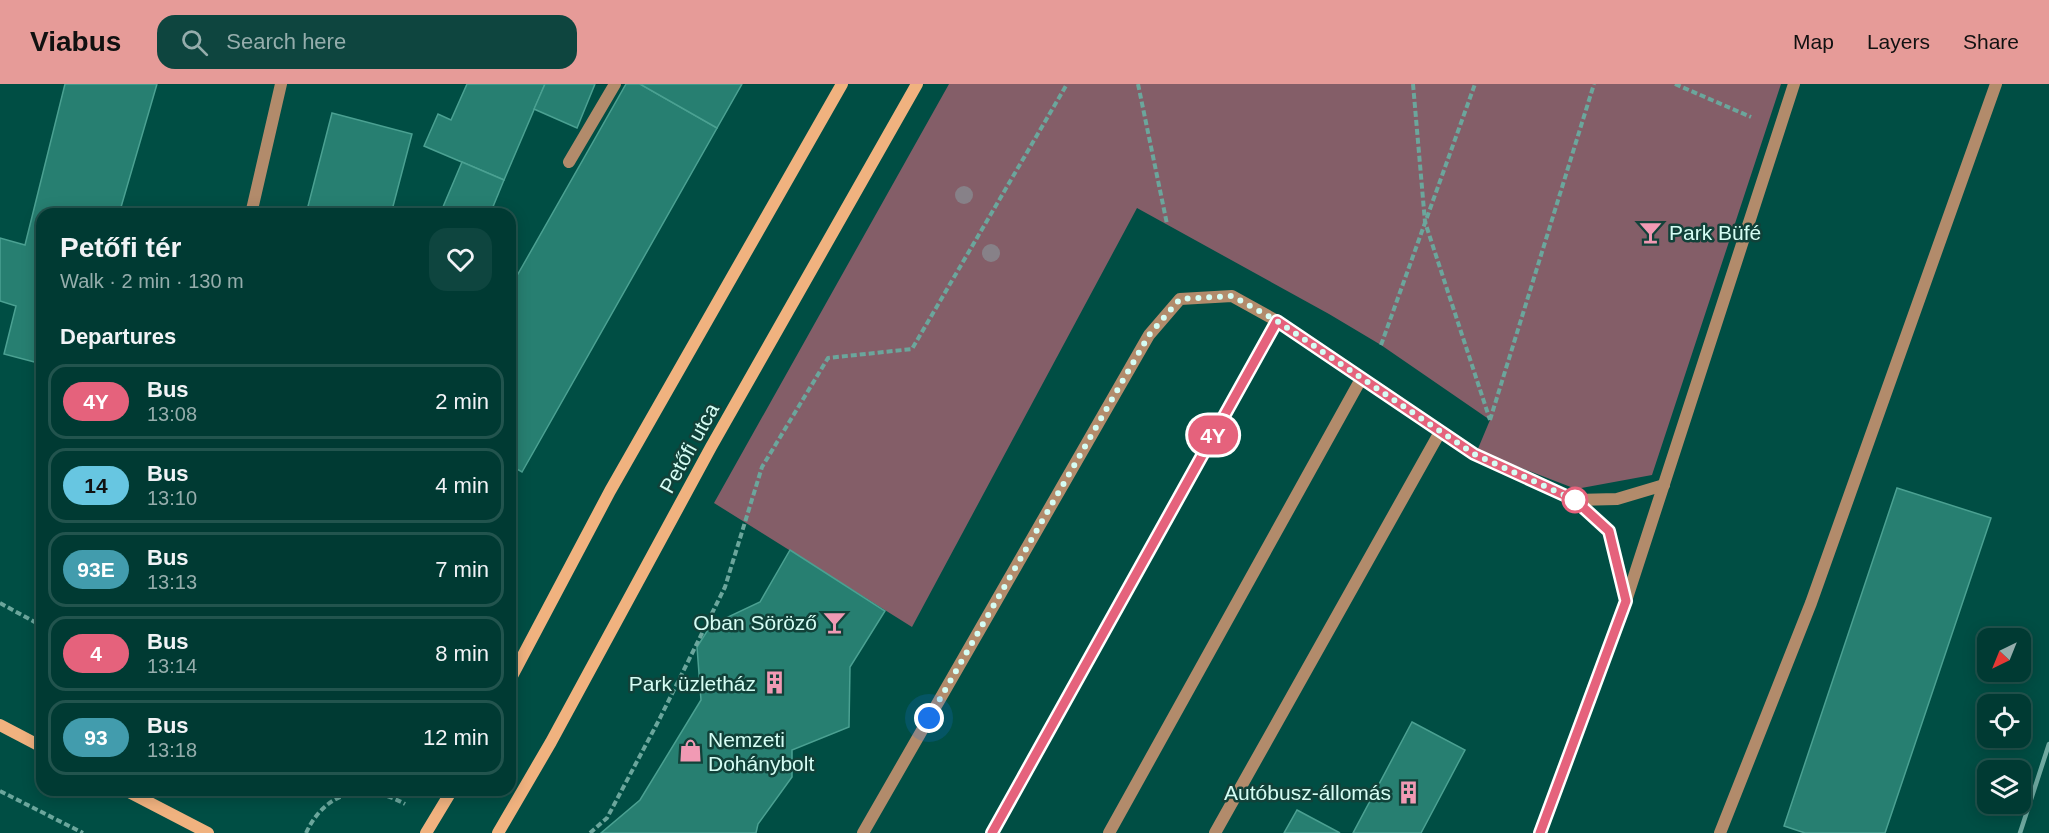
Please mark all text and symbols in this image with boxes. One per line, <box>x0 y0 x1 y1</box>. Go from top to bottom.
search box <box>157 15 577 69</box>
text: Viabus <box>30 26 121 57</box>
icon: search <box>178 26 211 59</box>
text: Search here <box>226 29 346 54</box>
text: Map <box>1793 30 1834 53</box>
text: Layers <box>1867 30 1930 53</box>
text: Share <box>1963 30 2019 53</box>
bar icon: Park Büfé <box>1638 219 1664 245</box>
place label: Park Büfé <box>1669 221 1761 244</box>
button: heart <box>429 228 492 291</box>
text: Petőfi tér <box>60 232 181 263</box>
text: Walk · 2 min · 130 m <box>60 270 244 292</box>
text: Departures <box>60 324 176 349</box>
text: Bus <box>147 377 189 402</box>
text: 2 min <box>435 389 489 414</box>
text: 4Y <box>83 390 109 413</box>
street label: Petőfi utca <box>655 399 723 497</box>
text: 13:08 <box>147 403 197 425</box>
line badge: 4Y <box>1186 416 1240 454</box>
text: 4Y <box>1200 424 1226 447</box>
text: Bus <box>147 461 189 486</box>
text: 4 min <box>435 473 489 498</box>
text: 14 <box>84 474 108 497</box>
text: 13:10 <box>147 487 197 509</box>
unlabelled marker <box>1562 487 1588 513</box>
text: Bus <box>147 545 189 570</box>
text: 7 min <box>435 557 489 582</box>
text: 93E <box>77 558 115 581</box>
text: 13:13 <box>147 571 197 593</box>
bar icon: Oban Söröző <box>822 609 848 635</box>
place label: Oban Söröző <box>693 611 817 634</box>
north arrow <box>1977 628 2031 682</box>
map controls <box>1977 628 2031 814</box>
text: Bus <box>147 629 189 654</box>
text: 8 min <box>435 641 489 666</box>
text: 4 <box>90 642 102 665</box>
text: 13:14 <box>147 655 197 677</box>
building icon: Park üzletház <box>761 670 787 696</box>
place label: Park üzletház <box>629 672 756 695</box>
button: locate <box>1977 694 2031 748</box>
your location <box>914 703 944 733</box>
text: Bus <box>147 713 189 738</box>
text: 12 min <box>423 725 489 750</box>
text: 93 <box>84 726 108 749</box>
place label: Nemzeti Dohánybolt <box>708 728 814 775</box>
shop icon: Nemzeti Dohánybolt <box>677 738 703 764</box>
text: 13:18 <box>147 739 197 761</box>
button: layers <box>1977 760 2031 814</box>
building icon: Autóbusz-állomás <box>1396 779 1422 805</box>
place label: Autóbusz-állomás <box>1224 781 1391 804</box>

